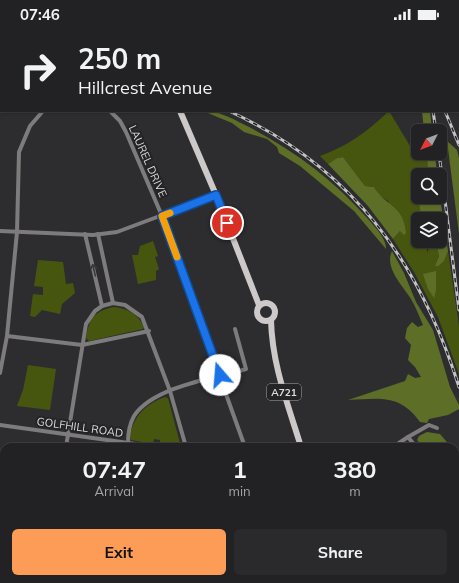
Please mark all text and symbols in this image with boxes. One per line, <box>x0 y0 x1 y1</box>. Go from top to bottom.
text: 07:46 <box>20 5 60 24</box>
text: 250 m <box>78 41 161 76</box>
icon: right <box>12 44 64 96</box>
text: Hillcrest Avenue <box>78 76 212 99</box>
street label: LAUREL DRIVE <box>126 123 170 199</box>
north arrow <box>411 124 447 160</box>
map controls <box>411 124 447 248</box>
button: search <box>411 168 447 204</box>
pin <box>210 206 244 240</box>
icon: arrive <box>216 212 238 234</box>
button: layers <box>411 212 447 248</box>
one-way arrow <box>89 264 97 277</box>
position arrow <box>199 354 241 396</box>
road number: A721 <box>267 384 301 400</box>
street label: GOLFHILL ROAD <box>36 414 124 440</box>
text: 07:47 <box>83 454 146 484</box>
text: 1 <box>232 454 247 484</box>
text: 380 <box>333 454 376 484</box>
text: Arrival <box>94 483 134 499</box>
text: min <box>229 483 251 499</box>
text: m <box>349 483 361 499</box>
button: Exit <box>12 529 226 575</box>
button: Share <box>234 529 447 575</box>

